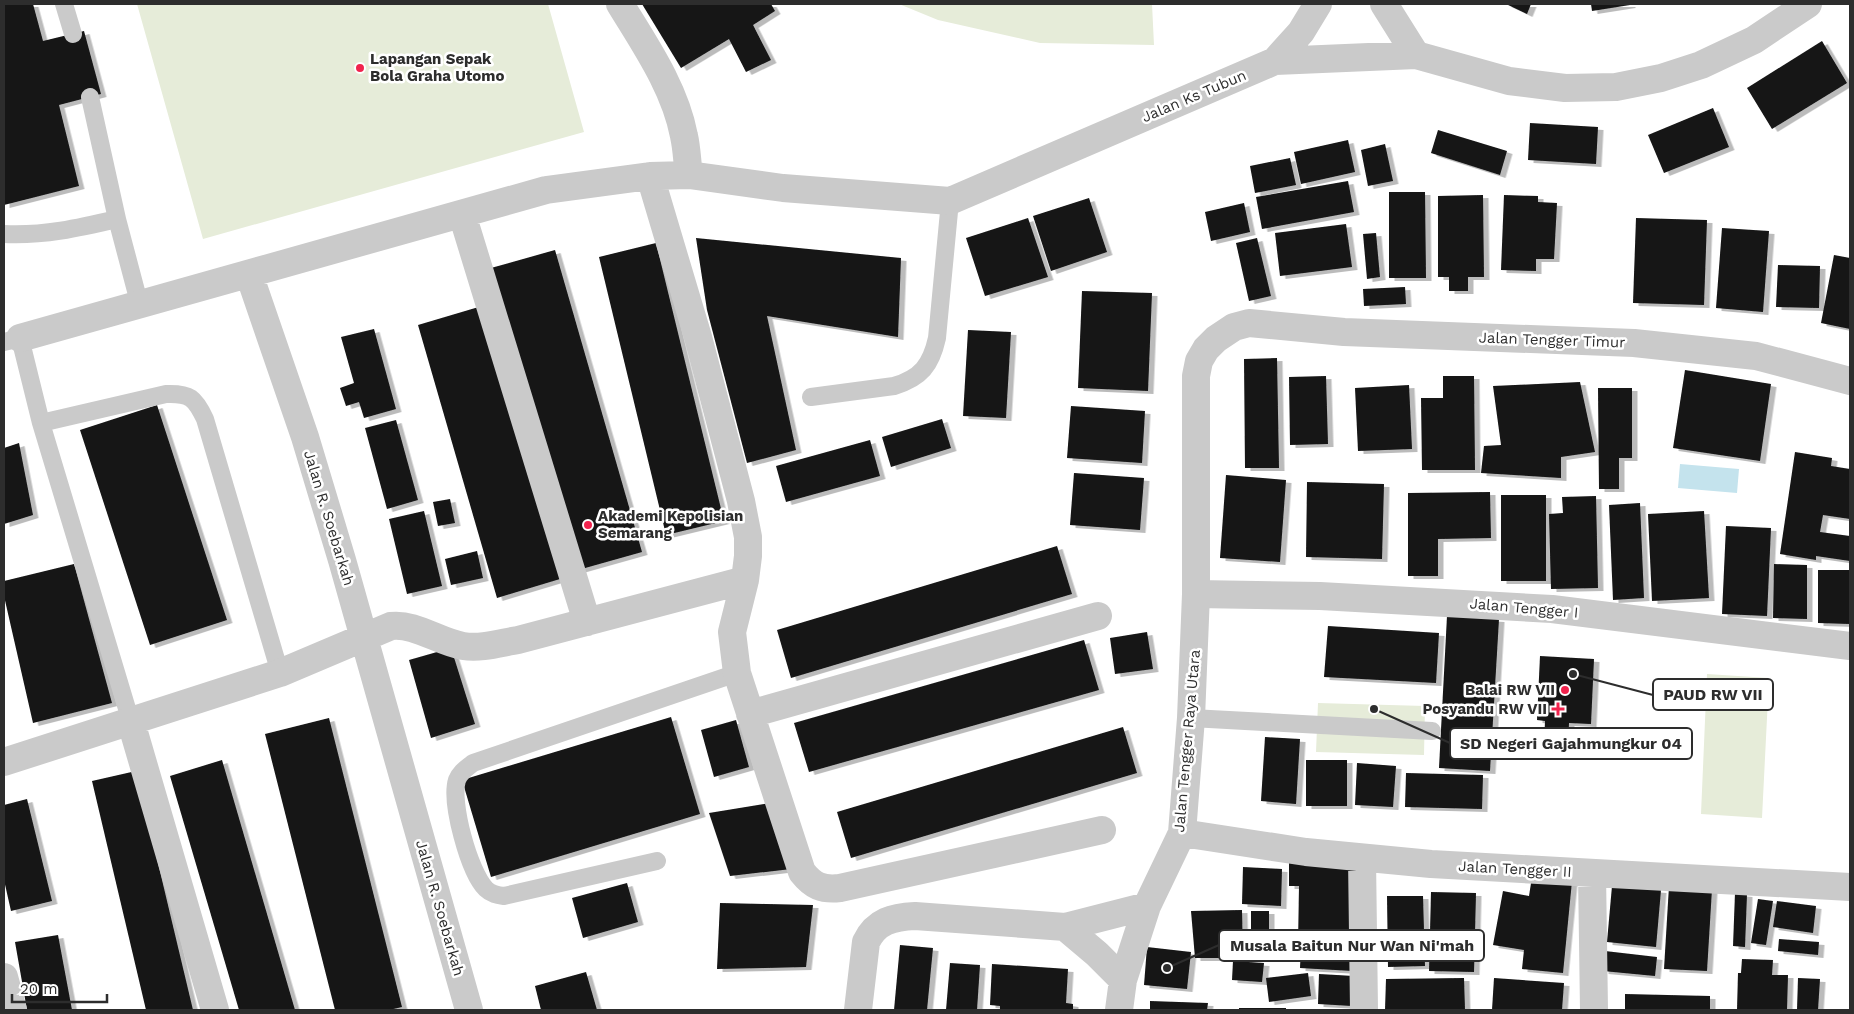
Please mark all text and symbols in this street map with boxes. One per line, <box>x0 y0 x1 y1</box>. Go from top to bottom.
place label: Lapangan Sepak Bola Graha Utomo <box>370 50 504 85</box>
marker: Lapangan Sepak Bola Graha Utomo <box>354 62 366 74</box>
street label: Jalan Ks Tubun <box>1139 66 1249 126</box>
street label: Jalan Tengger Timur <box>1478 328 1626 352</box>
street label: Jalan R. Soebarkah <box>300 448 358 588</box>
place label: Akademi Kepolisian Semarang <box>598 507 743 542</box>
marker: Akademi Kepolisian Semarang <box>582 519 594 531</box>
street label: Jalan Tengger I <box>1469 594 1579 622</box>
street label: Jalan Tengger Raya Utara <box>1170 648 1204 833</box>
callout: PAUD RW VII <box>1653 679 1773 710</box>
place label: Balai RW VII <box>1465 681 1555 699</box>
marker: Balai RW VII <box>1559 684 1571 696</box>
text: PAUD RW VII <box>1663 685 1763 704</box>
place label: Posyandu RW VII <box>1423 700 1547 718</box>
marker: Posyandu RW VII <box>1551 702 1565 716</box>
callout: SD Negeri Gajahmungkur 04 <box>1450 728 1692 759</box>
text: SD Negeri Gajahmungkur 04 <box>1460 734 1682 753</box>
street label: Jalan R. Soebarkah <box>412 838 468 978</box>
street label: Jalan Tengger II <box>1458 857 1572 881</box>
callout: Musala Baitun Nur Wan Ni'mah <box>1219 930 1484 961</box>
text: Musala Baitun Nur Wan Ni'mah <box>1230 936 1474 955</box>
scale bar <box>12 972 108 1004</box>
text: 20 m <box>20 980 58 998</box>

